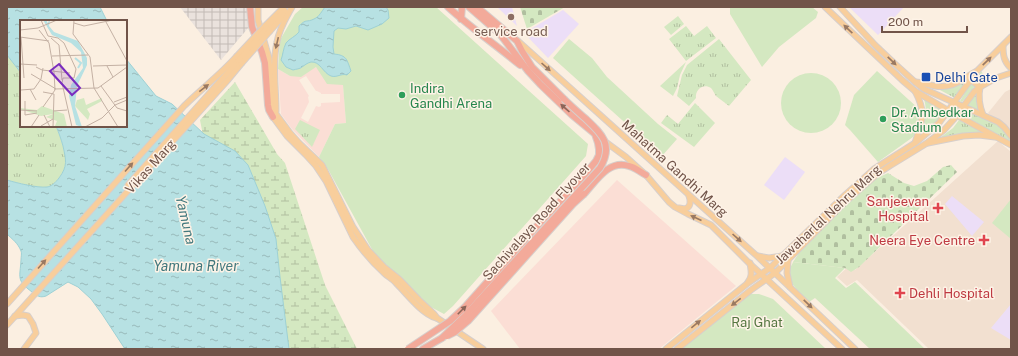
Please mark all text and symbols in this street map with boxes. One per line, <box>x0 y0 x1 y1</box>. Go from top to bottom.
scale bar <box>882 8 967 34</box>
marker: service road <box>506 12 516 22</box>
text: 200 m <box>888 15 923 29</box>
inset map <box>20 20 127 127</box>
place label: service road <box>474 24 548 39</box>
one-way arrow <box>843 24 853 33</box>
one-way arrow <box>274 37 280 49</box>
one-way arrow <box>887 56 897 66</box>
one-way arrow <box>982 56 992 66</box>
one-way arrow <box>541 62 552 71</box>
place label: Delhi Gate <box>935 70 998 85</box>
marker: Delhi Gate <box>920 71 932 83</box>
place label: Indira Gandhi Arena <box>410 81 492 111</box>
one-way arrow <box>198 84 209 92</box>
marker: Indira Gandhi Arena <box>397 90 407 100</box>
one-way arrow <box>560 104 570 113</box>
place label: Dr. Ambedkar Stadium <box>891 105 973 135</box>
marker: Dr. Ambedkar Stadium <box>878 114 888 124</box>
street label: Mahatma Gandhi Marg <box>619 117 731 220</box>
street label: Vikas Marg <box>122 136 179 196</box>
street label: Sachivalaya Road Flyover <box>479 159 593 283</box>
street label: Jawaharlal Nehru Marg <box>772 161 884 267</box>
one-way arrow <box>125 162 134 173</box>
water label: Yamuna <box>173 194 199 246</box>
place label: Sanjeevan Hospital <box>867 194 929 224</box>
marker: Sanjeevan Hospital <box>932 202 944 214</box>
one-way arrow <box>691 215 702 221</box>
one-way arrow <box>732 233 741 242</box>
place label: Neera Eye Centre <box>869 233 975 248</box>
marker: Neera Eye Centre <box>978 234 990 246</box>
water label: Yamuna River <box>154 258 239 274</box>
one-way arrow <box>38 259 47 269</box>
place label: Dehli Hospital <box>909 286 994 301</box>
marker: Dehli Hospital <box>894 287 906 299</box>
one-way arrow <box>731 297 742 306</box>
one-way arrow <box>803 300 813 309</box>
one-way arrow <box>457 305 467 315</box>
park label: Raj Ghat <box>731 315 783 330</box>
one-way arrow <box>691 320 702 329</box>

